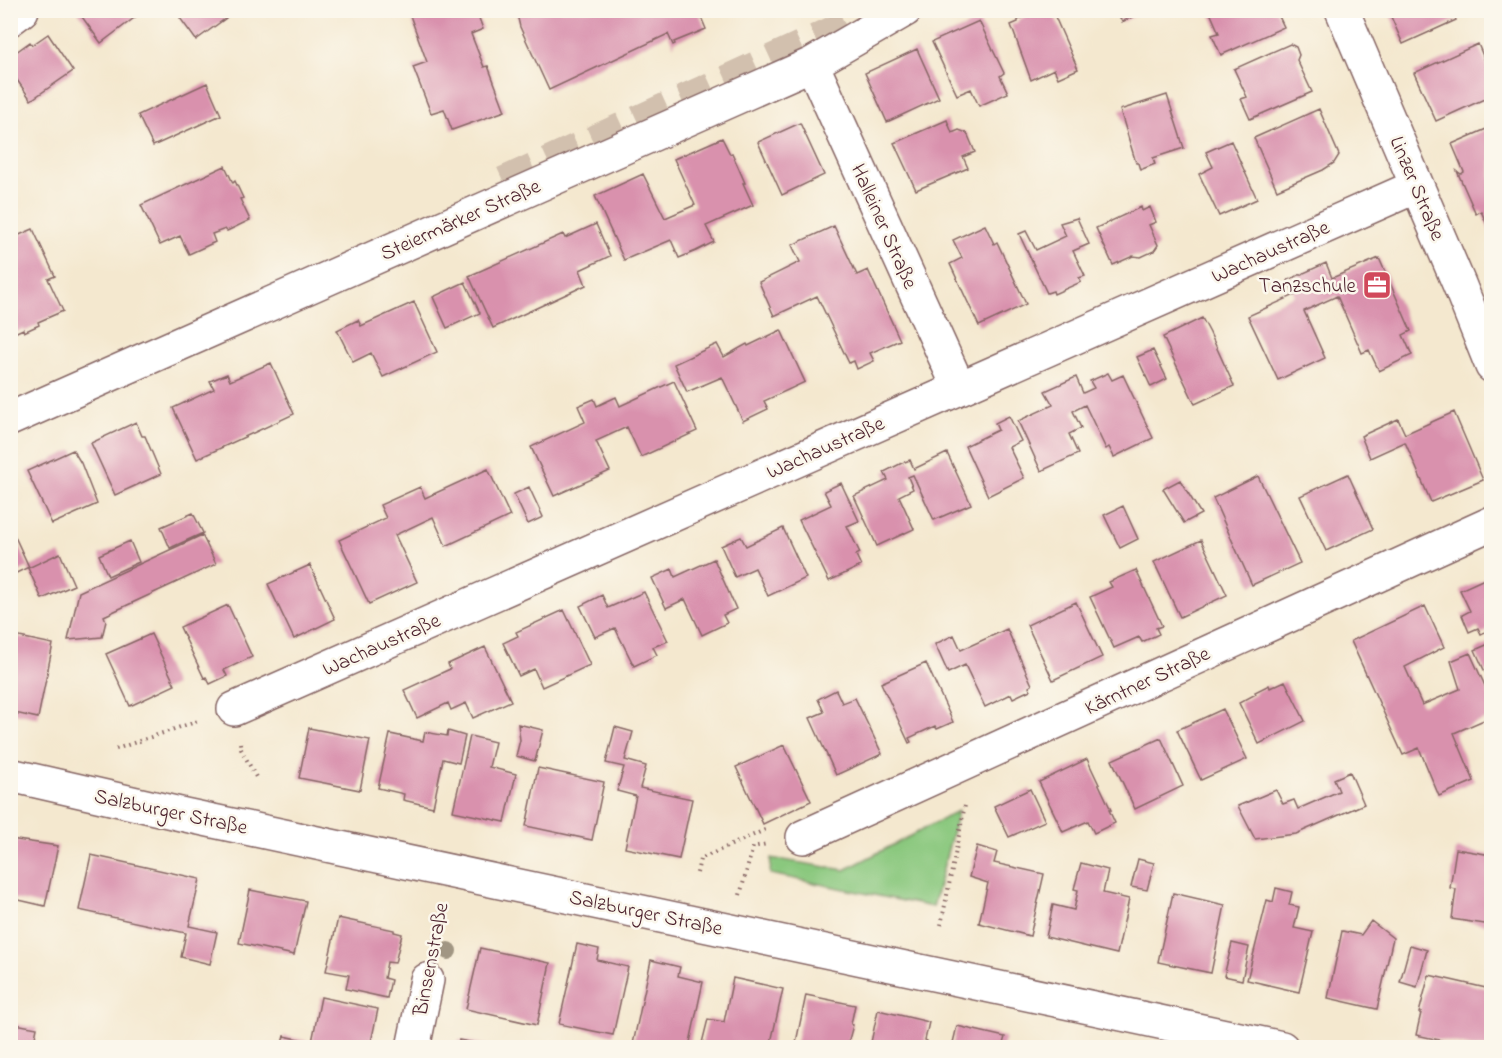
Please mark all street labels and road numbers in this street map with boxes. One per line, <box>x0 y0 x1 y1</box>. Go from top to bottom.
street label: Linzer Straße <box>1381 132 1452 246</box>
street label: Halleiner Straße <box>842 159 924 295</box>
street label: Steiermärker Straße <box>376 172 546 270</box>
street label: Wachaustraße <box>1207 213 1335 292</box>
street label: Wachaustraße <box>762 409 890 488</box>
street label: Wachaustraße <box>318 606 446 685</box>
street label: Kärntner Straße <box>1080 639 1216 724</box>
street label: Salzburger Straße <box>91 782 251 846</box>
street label: Salzburger Straße <box>566 883 726 947</box>
street label: Binsenstraße <box>406 900 458 1020</box>

